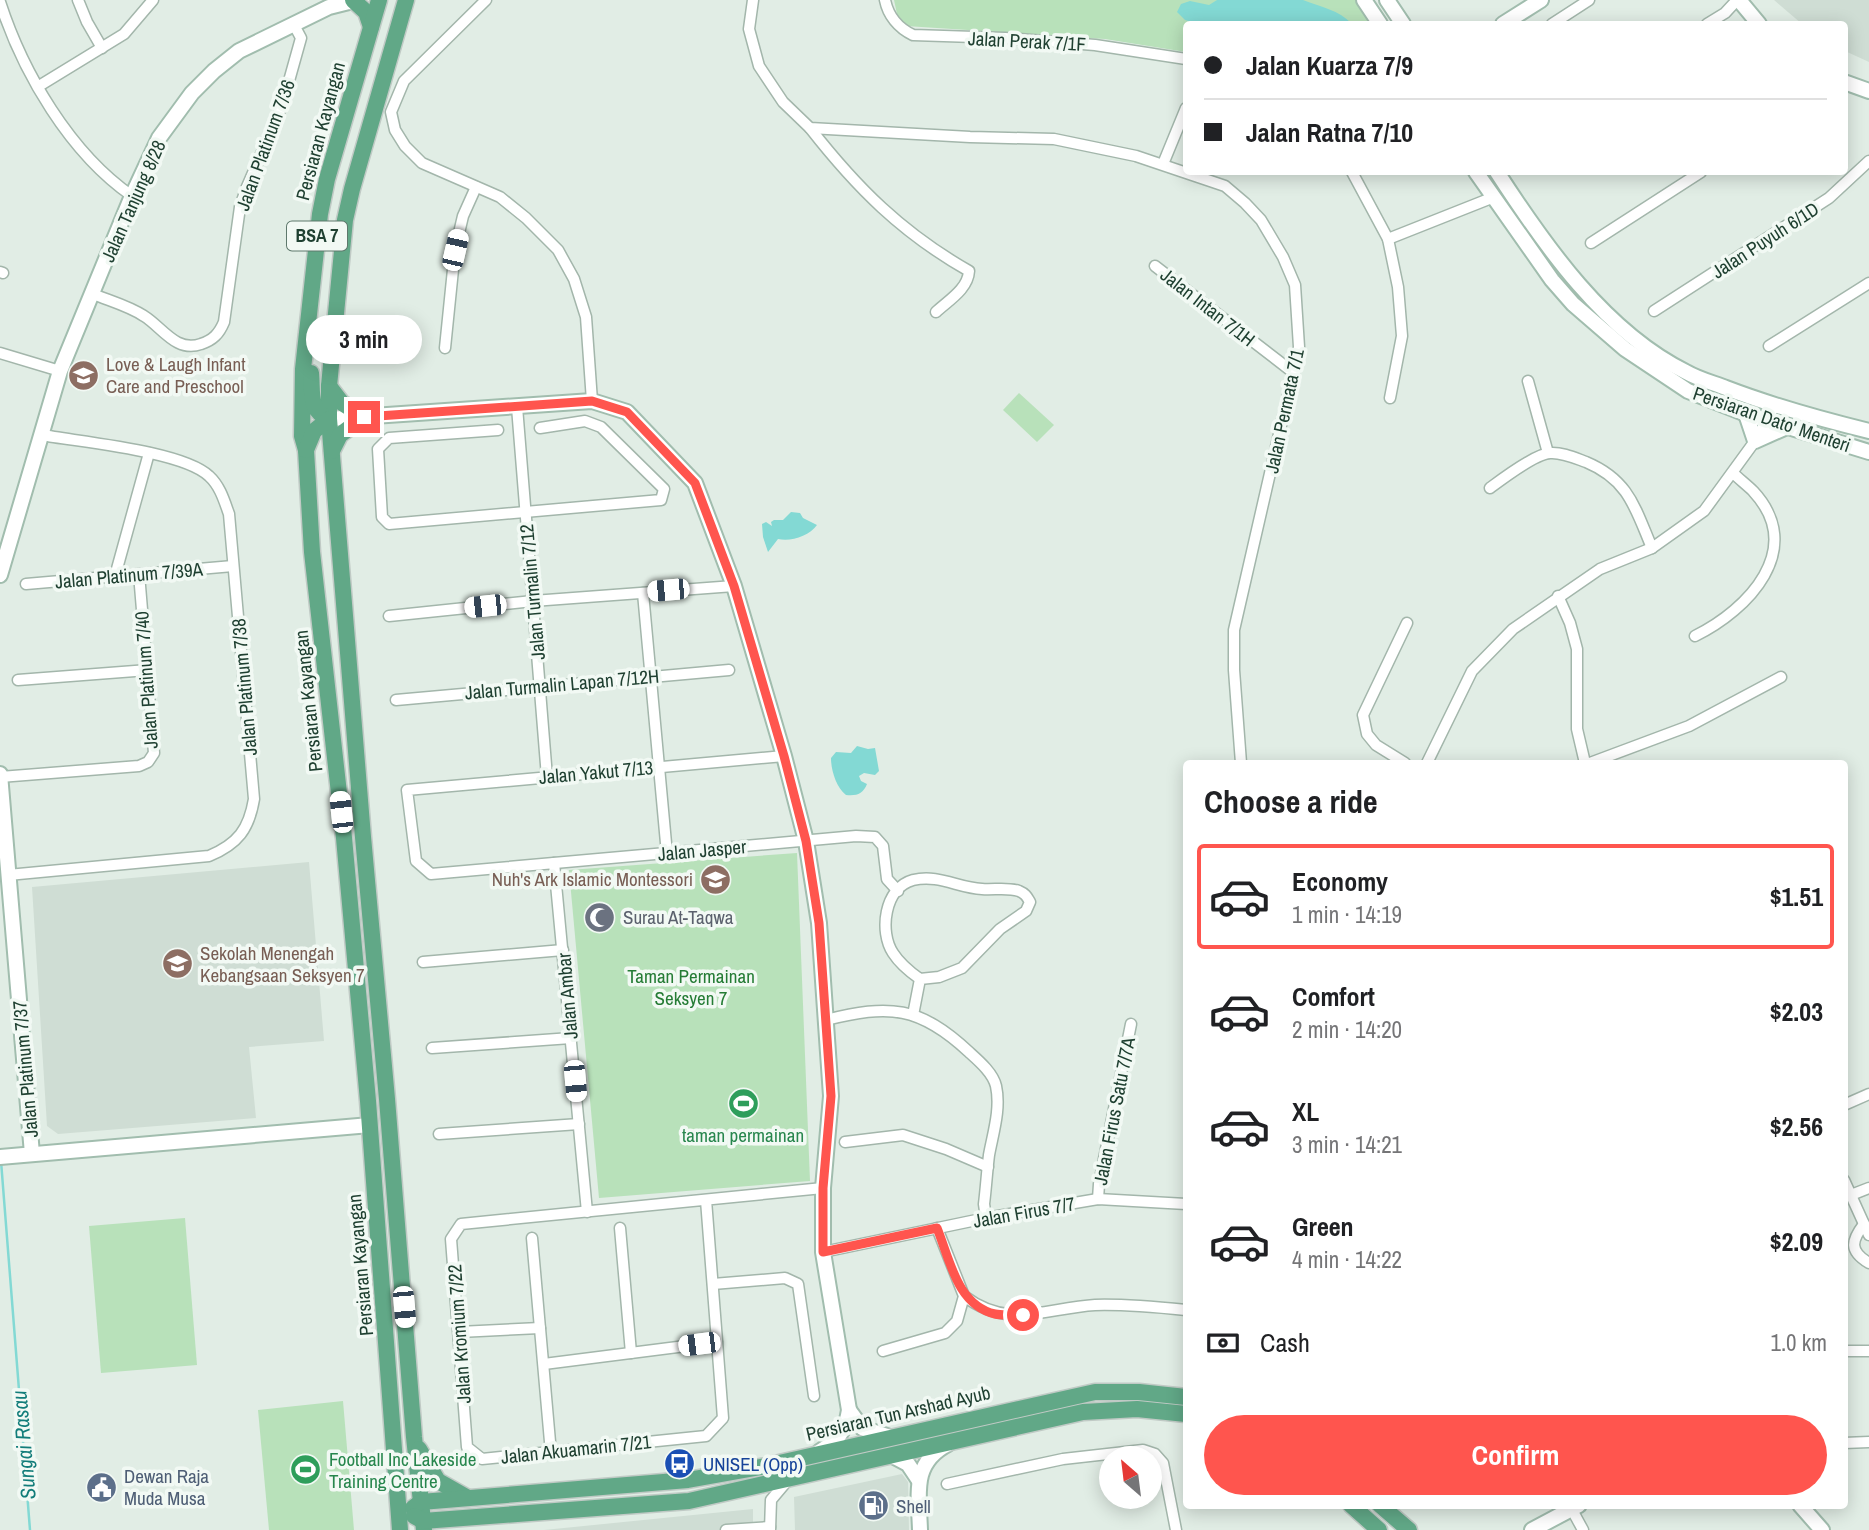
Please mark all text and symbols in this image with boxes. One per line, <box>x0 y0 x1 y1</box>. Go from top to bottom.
street label: Jalan Perak 7/1F <box>968 25 1086 57</box>
text: Jalan Kuarza 7/9 <box>1246 48 1413 83</box>
street label: Persiaran Kayangan <box>289 59 351 203</box>
street label: Jalan Platinum 7/36 <box>229 76 301 214</box>
text: Jalan Ratna 7/10 <box>1246 115 1413 150</box>
street label: Jalan Tanjung 8/28 <box>95 136 171 266</box>
street label: Jalan Puyuh 6/1D <box>1706 196 1824 284</box>
road number: BSA 7 <box>287 222 347 250</box>
car <box>441 227 470 273</box>
street label: Jalan Intan 7/1H <box>1155 262 1261 352</box>
callout: 3 min <box>306 316 422 364</box>
text: 3 min <box>339 324 389 355</box>
street label: Jalan Permata 7/1 <box>1258 346 1310 476</box>
place label: Love & Laugh Infant Care and Preschool <box>106 351 246 399</box>
school or university icon: Love & Laugh Infant Care and Preschool <box>66 358 100 392</box>
street label: Persiaran Dato' Menteri <box>1690 380 1854 458</box>
route end <box>348 401 380 433</box>
street label: Jalan Turmalin 7/12 <box>513 523 551 661</box>
street label: Jalan Platinum 7/39A <box>54 556 205 594</box>
car <box>647 578 690 602</box>
car <box>464 593 507 619</box>
street label: Jalan Platinum 7/40 <box>128 610 164 750</box>
street label: Jalan Platinum 7/38 <box>225 617 263 757</box>
street label: Persiaran Kayangan <box>288 629 328 773</box>
street label: Jalan Turmalin Lapan 7/12H <box>464 663 660 705</box>
street label: Jalan Yakut 7/13 <box>538 754 654 790</box>
text: Choose a ride <box>1204 780 1378 823</box>
car <box>329 790 354 834</box>
street label: Jalan Jasper <box>657 833 748 867</box>
school or university icon: Nuh's Ark Islamic Montessori <box>699 862 733 896</box>
text: Economy <box>1292 864 1388 899</box>
icon: car <box>1208 865 1271 928</box>
place label: Nuh's Ark Islamic Montessori <box>492 866 693 892</box>
text: $1.51 <box>1770 879 1823 914</box>
text: 1 min · 14:19 <box>1292 899 1402 930</box>
mosque icon: Surau At-Taqwa <box>583 900 617 934</box>
place label: Surau At-Taqwa <box>623 904 734 930</box>
place label: Sekolah Menengah Kebangsaan Seksyen 7 <box>200 940 365 988</box>
school or university icon: Sekolah Menengah Kebangsaan Seksyen 7 <box>160 947 194 981</box>
street label: Jalan Ambar <box>550 951 584 1040</box>
park label: Taman Permainan Seksyen 7 <box>627 963 755 1011</box>
text: Comfort <box>1292 979 1375 1014</box>
icon: car <box>1208 980 1271 1043</box>
text: $2.03 <box>1770 994 1823 1029</box>
street label: Jalan Platinum 7/37 <box>6 999 44 1139</box>
text: 2 min · 14:20 <box>1292 1014 1402 1045</box>
street label: Jalan Firus Satu 7/7A <box>1087 1034 1141 1187</box>
car <box>563 1059 588 1103</box>
sports icon: taman permainan <box>726 1087 760 1121</box>
text: XL <box>1292 1094 1319 1129</box>
icon: car <box>1208 1095 1271 1158</box>
text: $2.56 <box>1770 1109 1823 1144</box>
place label: taman permainan <box>682 1122 804 1148</box>
text: 3 min · 14:21 <box>1292 1129 1402 1160</box>
street label: Jalan Firus 7/7 <box>971 1190 1077 1234</box>
street label: Persiaran Kayangan <box>341 1193 379 1337</box>
text: Green <box>1292 1209 1354 1244</box>
icon: car <box>1208 1210 1271 1273</box>
text: $2.09 <box>1770 1224 1823 1259</box>
text: 4 min · 14:22 <box>1292 1244 1402 1275</box>
street label: Jalan Kromium 7/22 <box>441 1264 477 1404</box>
car <box>392 1285 417 1329</box>
route start <box>1007 1299 1039 1331</box>
icon: cash <box>1204 1324 1242 1362</box>
text: Cash <box>1260 1325 1310 1360</box>
text: 1.0 km <box>1770 1327 1827 1358</box>
car <box>677 1331 722 1357</box>
street label: Persiaran Tun Arshad Ayub <box>803 1379 993 1447</box>
water label: Sungai Rasau <box>4 1389 43 1501</box>
button: Confirm <box>1204 1415 1827 1495</box>
street label: Jalan Akuamarin 7/21 <box>500 1428 653 1470</box>
place label: Football Inc Lakeside Training Centre <box>329 1446 476 1494</box>
north arrow <box>1099 1446 1162 1508</box>
map controls <box>1099 1446 1162 1509</box>
bus stop icon: UNISEL (Opp) <box>663 1447 697 1481</box>
place label: UNISEL (Opp) <box>703 1451 803 1477</box>
sports icon: Football Inc Lakeside Training Centre <box>289 1453 323 1487</box>
place label: Dewan Raja Muda Musa <box>124 1463 209 1511</box>
public building icon: Dewan Raja Muda Musa <box>84 1470 118 1504</box>
fuel station icon: Shell <box>856 1489 890 1523</box>
place label: Shell <box>896 1493 931 1519</box>

